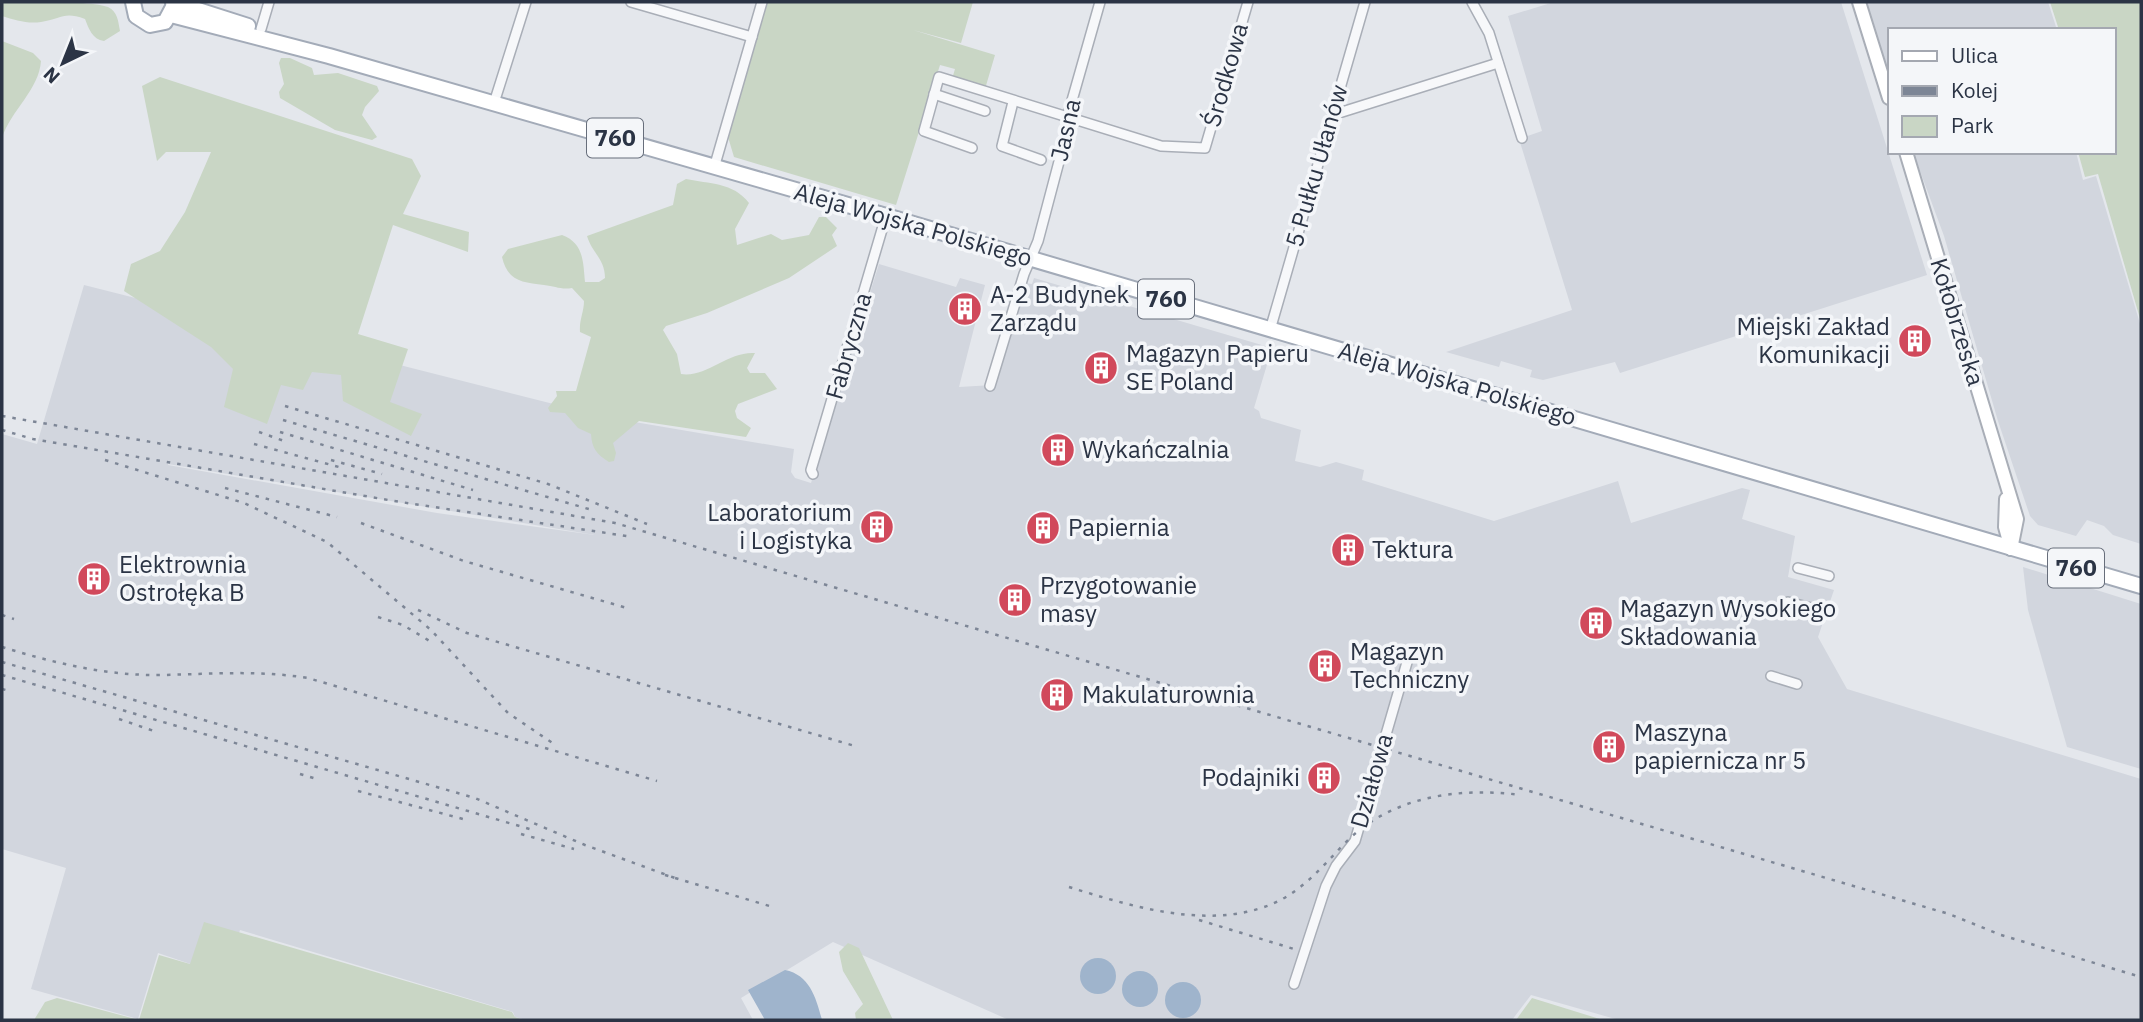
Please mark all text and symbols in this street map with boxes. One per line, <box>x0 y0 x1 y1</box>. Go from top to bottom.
street label: Środkowa <box>1195 19 1255 130</box>
north arrow <box>28 28 98 98</box>
legend <box>1888 28 2115 154</box>
text: Ulica <box>1951 41 1998 69</box>
text: N <box>38 62 65 89</box>
text: Kolej <box>1951 76 1998 104</box>
street label: 5 Pułku Ułanów <box>1278 81 1355 251</box>
street label: Jasna <box>1042 95 1088 164</box>
text: Park <box>1951 111 1994 139</box>
road number: 760 <box>587 119 643 158</box>
street label: Aleja Wojska Polskiego <box>791 175 1036 273</box>
street label: Kołobrzeska <box>1923 254 1993 390</box>
place label: A-2 Budynek Zarządu <box>990 278 1130 338</box>
road number: 760 <box>1138 280 1194 318</box>
street label: Fabryczna <box>818 288 879 403</box>
building icon: A-2 Budynek Zarządu <box>946 290 984 328</box>
place label: Miejski Zakład Komunikacji <box>1737 310 1890 370</box>
building icon: Miejski Zakład Komunikacji <box>1896 322 1934 360</box>
street label: Aleja Wojska Polskiego <box>1335 334 1580 432</box>
place label: Magazyn Papieru SE Poland <box>1126 337 1309 397</box>
building icon: Magazyn Papieru SE Poland <box>1082 349 1120 387</box>
building icon: Wykańczalnia <box>1039 431 1077 469</box>
place label: Wykańczalnia <box>1082 433 1230 465</box>
place label: Laboratorium i Logistyka <box>707 496 852 556</box>
building icon: Laboratorium i Logistyka <box>858 508 896 546</box>
building icon: Papiernia <box>1024 509 1062 547</box>
place label: Papiernia <box>1068 511 1170 543</box>
building icon: Tektura <box>1329 531 1367 569</box>
place label: Tektura <box>1372 533 1454 565</box>
place label: Elektrownia Ostrołęka B <box>119 548 247 608</box>
road number: 760 <box>2048 548 2104 588</box>
building icon: Elektrownia Ostrołęka B <box>75 560 113 598</box>
place label: Przygotowanie masy <box>1040 569 1197 629</box>
building icon: Przygotowanie masy <box>996 581 1034 619</box>
place label: Magazyn Wysokiego Składowania <box>1620 592 1836 652</box>
building icon: Magazyn Wysokiego Składowania <box>1577 604 1615 642</box>
place label: Magazyn Techniczny <box>1350 635 1469 695</box>
building icon: Magazyn Techniczny <box>1306 647 1344 685</box>
building icon: Makulaturownia <box>1038 676 1076 714</box>
place label: Makulaturownia <box>1082 678 1255 710</box>
place label: Maszyna papiernicza nr 5 <box>1634 716 1806 776</box>
building icon: Maszyna papiernicza nr 5 <box>1590 728 1628 766</box>
street label: Działowa <box>1342 729 1400 832</box>
building icon: Podajniki <box>1305 759 1343 797</box>
place label: Podajniki <box>1201 761 1300 793</box>

